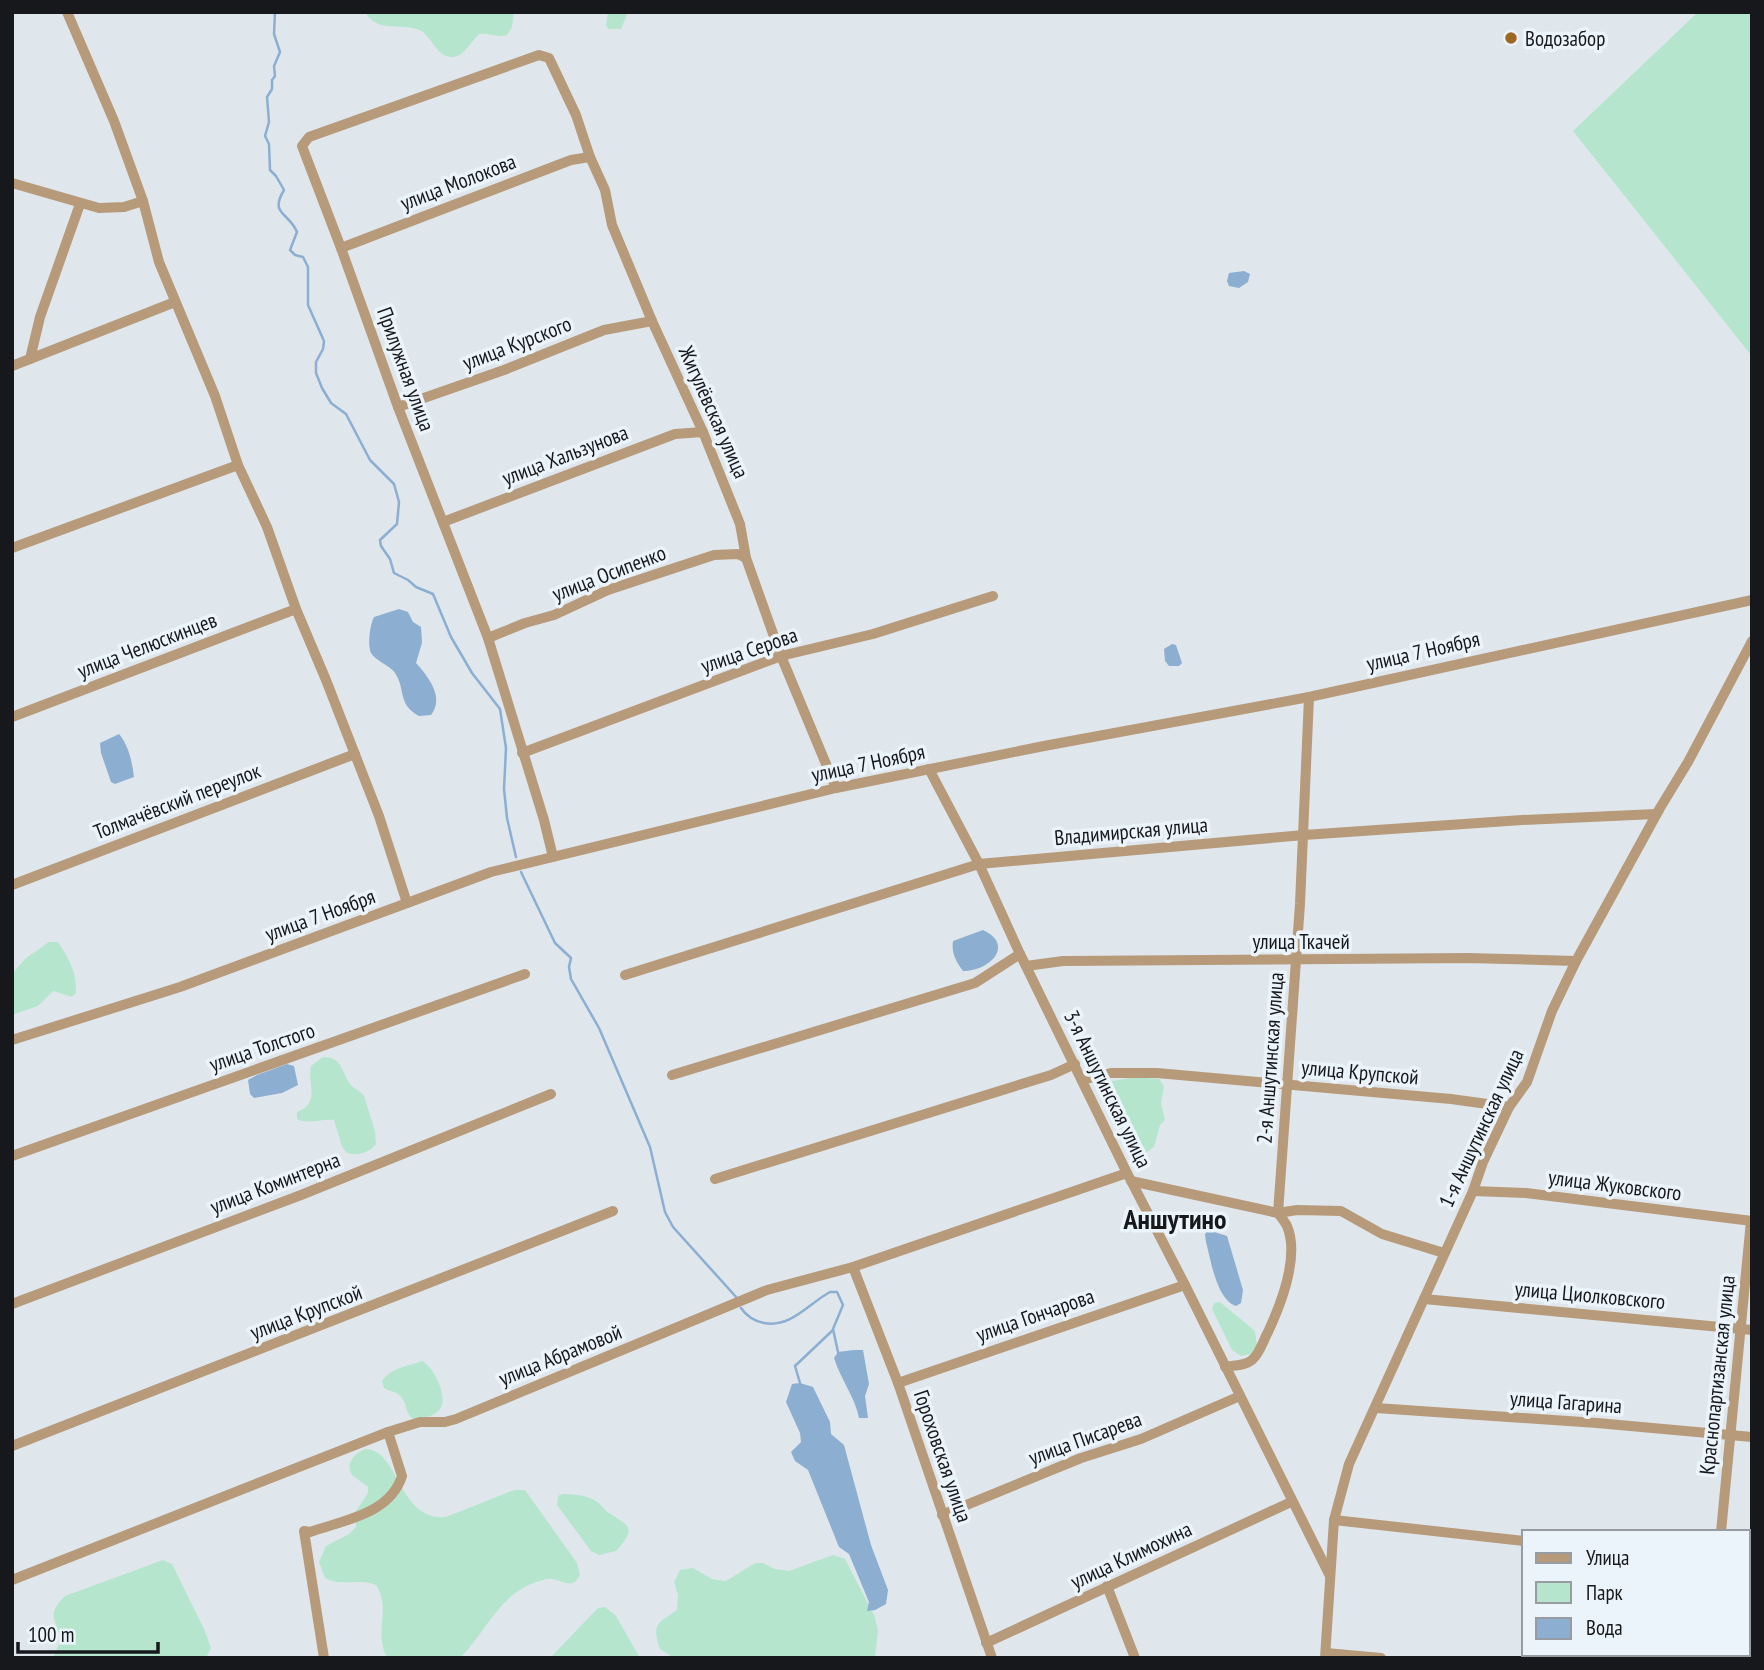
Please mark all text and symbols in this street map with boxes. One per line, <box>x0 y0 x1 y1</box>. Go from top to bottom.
place label: Водозабор <box>1525 25 1605 52</box>
marker: Водозабор <box>1503 30 1519 46</box>
street label: улица Молокова <box>396 148 520 216</box>
street label: Прилужная улица <box>371 303 441 435</box>
street label: улица Курского <box>459 310 575 376</box>
street label: Жигулёвская улица <box>672 341 755 482</box>
street label: улица Хальзунова <box>498 419 632 491</box>
street label: улица Осипенко <box>548 539 670 607</box>
street label: улица Челюскинцев <box>73 606 221 684</box>
street label: улица Серова <box>697 621 801 679</box>
street label: улица 7 Ноября <box>1364 625 1482 677</box>
street label: улица 7 Ноября <box>809 738 927 788</box>
street label: Толмачёвский переулок <box>90 757 264 845</box>
street label: Владимирская улица <box>1053 811 1209 851</box>
street label: улица 7 Ноября <box>261 883 379 947</box>
street label: улица Ткачей <box>1252 928 1350 955</box>
street label: 2-я Аншутинская улица <box>1251 971 1289 1145</box>
street label: 3-я Аншутинская улица <box>1058 1006 1158 1172</box>
street label: улица Толстого <box>206 1016 318 1078</box>
street label: 1-я Аншутинская улица <box>1432 1044 1530 1212</box>
street label: улица Крупской <box>1300 1053 1420 1091</box>
street label: улица Коминтерна <box>206 1146 344 1220</box>
street label: улица Жуковского <box>1547 1163 1683 1207</box>
district label: Аншутино <box>1123 1200 1226 1237</box>
street label: Краснопартизанская улица <box>1693 1274 1741 1476</box>
street label: улица Циолковского <box>1514 1275 1666 1315</box>
street label: улица Крупской <box>246 1278 366 1346</box>
street label: улица Гончарова <box>972 1282 1098 1348</box>
street label: улица Абрамовой <box>495 1318 625 1392</box>
street label: улица Гагарина <box>1509 1385 1623 1419</box>
street label: Гороховская улица <box>908 1386 978 1526</box>
street label: улица Писарева <box>1025 1405 1145 1471</box>
street label: улица Климохина <box>1066 1515 1196 1595</box>
legend <box>1522 1530 1750 1656</box>
text: Улица <box>1586 1544 1629 1571</box>
text: Парк <box>1586 1579 1623 1606</box>
scale bar <box>18 1610 158 1654</box>
text: Вода <box>1586 1614 1623 1641</box>
text: 100 m <box>28 1621 74 1648</box>

